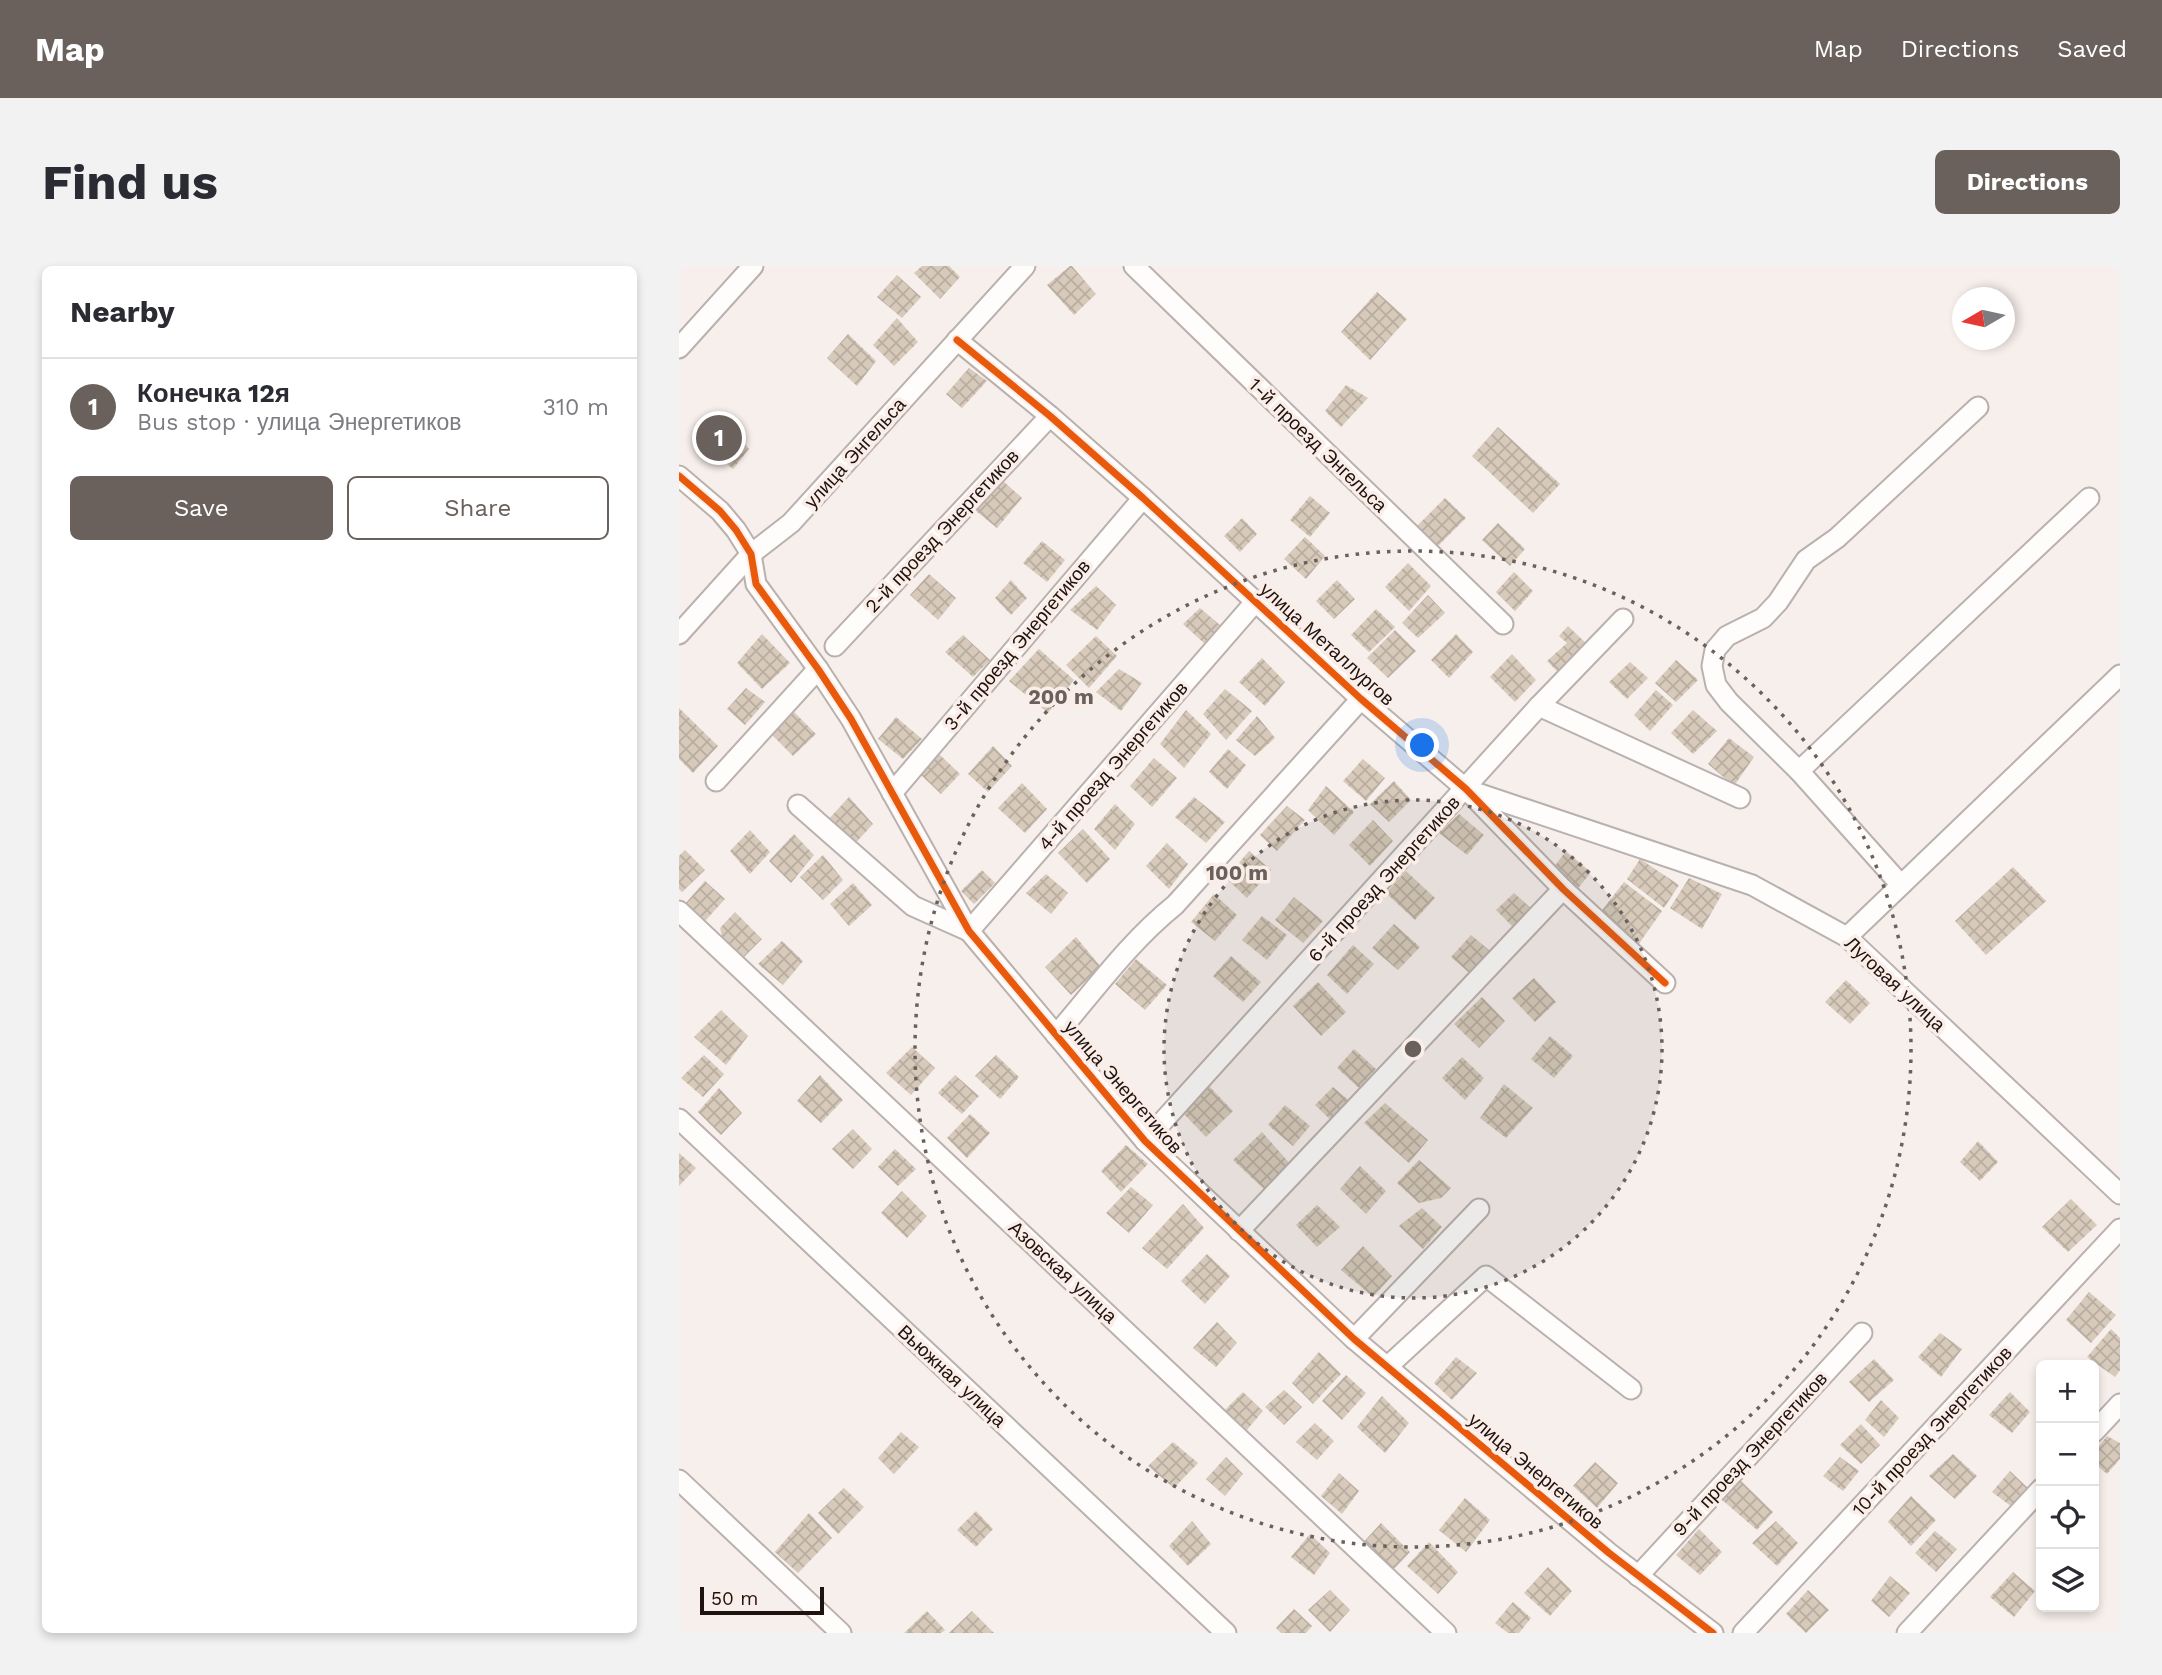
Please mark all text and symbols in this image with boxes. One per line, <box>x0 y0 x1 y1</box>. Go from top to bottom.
text: Map <box>35 30 105 69</box>
text: Map <box>1814 35 1863 63</box>
text: Directions <box>1901 35 2019 63</box>
text: Saved <box>2057 35 2127 63</box>
button: Directions <box>1935 150 2120 214</box>
text: Find us <box>42 153 218 211</box>
north arrow <box>1952 287 2015 350</box>
text: Nearby <box>70 294 175 329</box>
street label: 1-й проезд Энгельса <box>1244 373 1392 517</box>
text: Конечка 12я <box>137 378 290 408</box>
street label: улица Энгельса <box>799 393 911 513</box>
text: 1 <box>88 394 98 421</box>
text: 310 m <box>543 394 609 421</box>
text: Bus stop · улица Энергетиков <box>137 409 462 436</box>
pin: 1 <box>696 412 742 464</box>
street label: 2-й проезд Энергетиков <box>860 444 1024 618</box>
button: Save <box>70 476 333 540</box>
button: Share <box>347 476 609 540</box>
street label: 3-й проезд Энергетиков <box>939 555 1095 735</box>
street label: улица Металлургов <box>1255 578 1399 710</box>
street label: 4-й проезд Энергетиков <box>1033 677 1193 855</box>
text: 200 m <box>1028 684 1094 709</box>
your location <box>1405 728 1439 762</box>
street label: 6-й проезд Энергетиков <box>1303 791 1465 967</box>
text: 100 m <box>1206 860 1268 885</box>
street label: Луговая улица <box>1840 932 1950 1037</box>
street label: улица Энергетиков <box>1059 1016 1187 1158</box>
centre of rings <box>1401 1037 1425 1061</box>
street label: Азовская улица <box>1004 1216 1122 1328</box>
street label: Вьюжная улица <box>893 1320 1011 1432</box>
street label: 10-й проезд Энергетиков <box>1847 1341 2017 1521</box>
map controls <box>2036 1360 2099 1612</box>
button: + <box>2036 1360 2099 1423</box>
street label: 9-й проезд Энергетиков <box>1668 1367 1832 1541</box>
street label: улица Энергетиков <box>1464 1408 1608 1534</box>
button: − <box>2036 1423 2099 1486</box>
button: locate <box>2036 1486 2099 1549</box>
button: layers <box>2036 1549 2099 1612</box>
scale bar <box>700 1584 824 1616</box>
text: 50 m <box>711 1587 758 1610</box>

